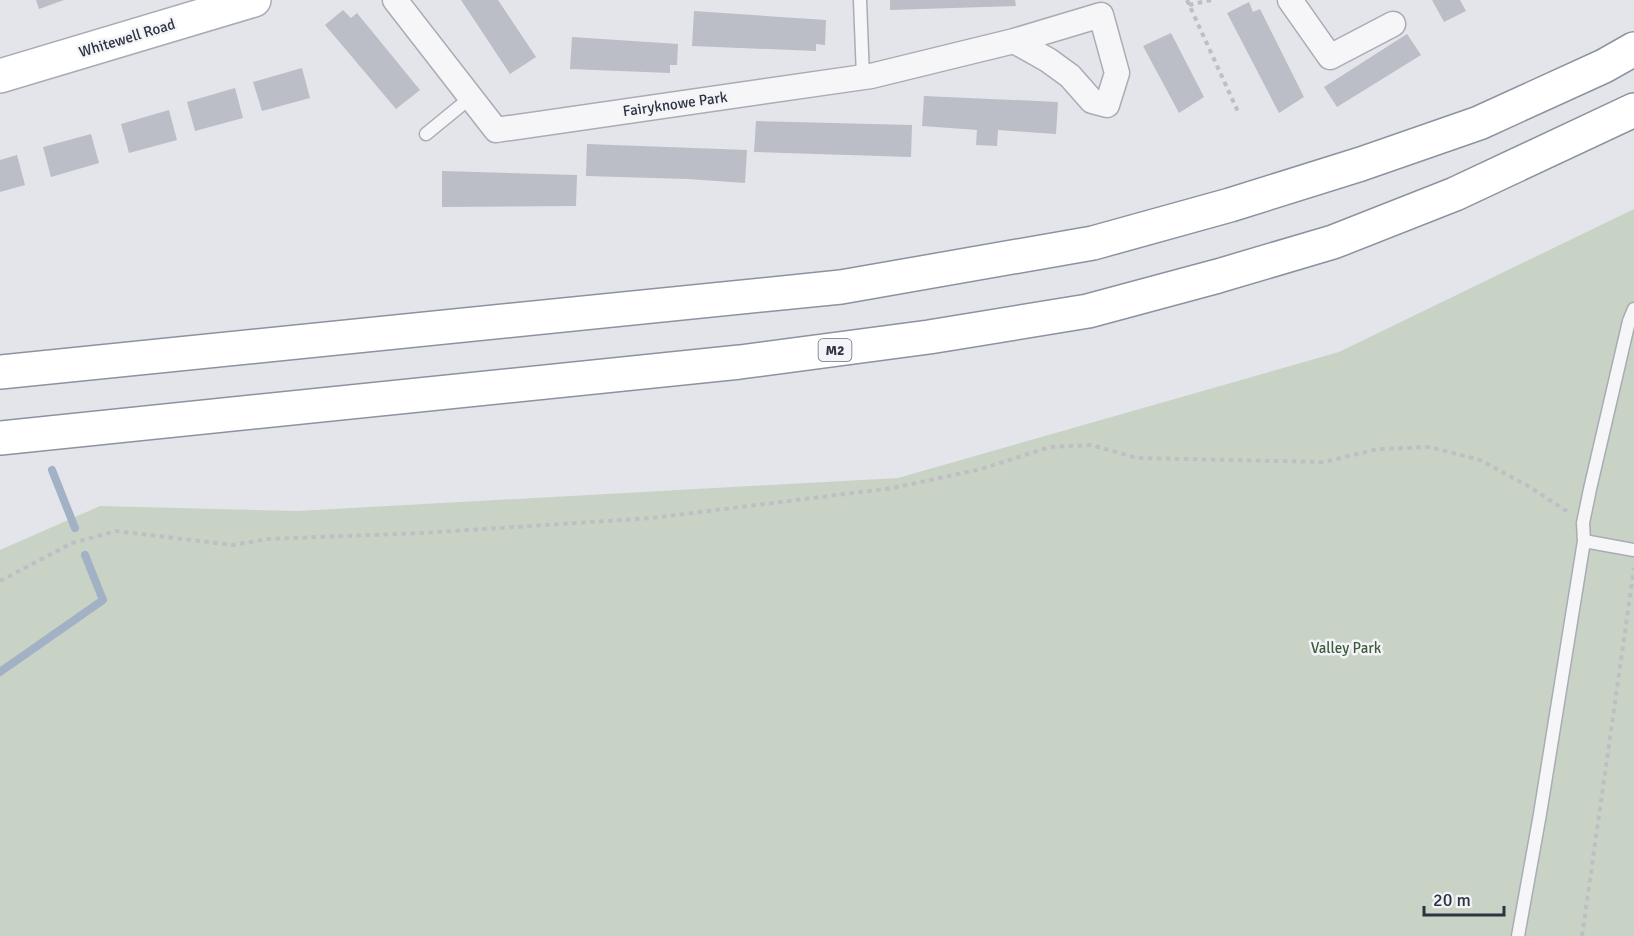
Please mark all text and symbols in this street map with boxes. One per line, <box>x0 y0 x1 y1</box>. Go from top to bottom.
street label: Whitewell Road <box>77 15 177 61</box>
street label: Fairyknowe Park <box>621 88 729 120</box>
road number: M2 <box>818 339 852 361</box>
park label: Valley Park <box>1311 639 1382 657</box>
scale bar <box>1424 879 1504 917</box>
text: 20 m <box>1433 889 1471 911</box>

